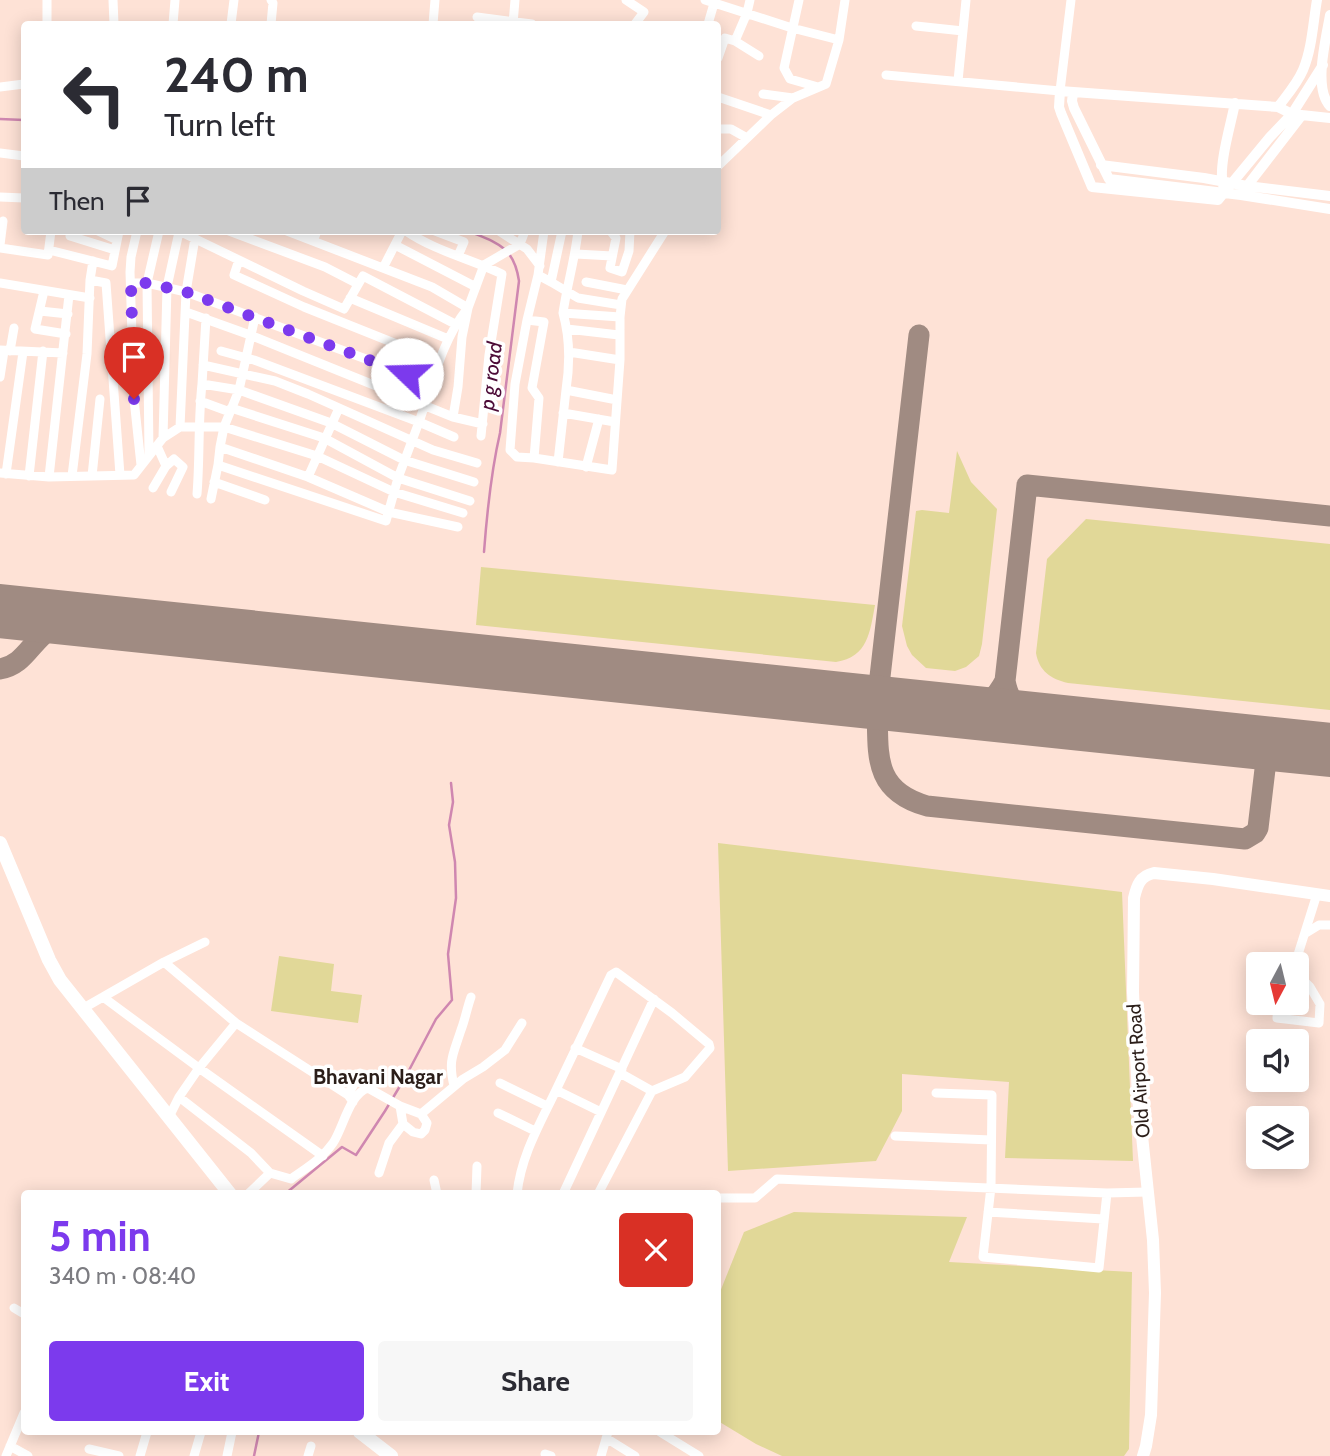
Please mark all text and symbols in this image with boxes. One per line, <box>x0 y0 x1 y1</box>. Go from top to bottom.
text: 240 m <box>164 45 309 104</box>
icon: left <box>49 49 140 140</box>
text: Turn left <box>164 105 275 144</box>
icon: arrive <box>119 182 157 220</box>
text: Then <box>49 185 105 217</box>
pin <box>104 327 164 399</box>
position arrow <box>370 337 444 411</box>
icon: arrive <box>115 338 153 376</box>
water label: p g road <box>474 339 507 412</box>
north arrow <box>1246 952 1309 1015</box>
map controls <box>1246 952 1309 1169</box>
street label: Old Airport Road <box>1122 1003 1155 1139</box>
button: sound <box>1246 1029 1309 1092</box>
district label: Bhavani Nagar <box>313 1064 443 1089</box>
button: layers <box>1246 1106 1309 1169</box>
text: 5 min <box>49 1210 151 1262</box>
button: close <box>619 1213 693 1287</box>
text: 340 m · 08:40 <box>49 1262 196 1290</box>
button: Exit <box>49 1341 364 1421</box>
button: Share <box>378 1341 693 1421</box>

